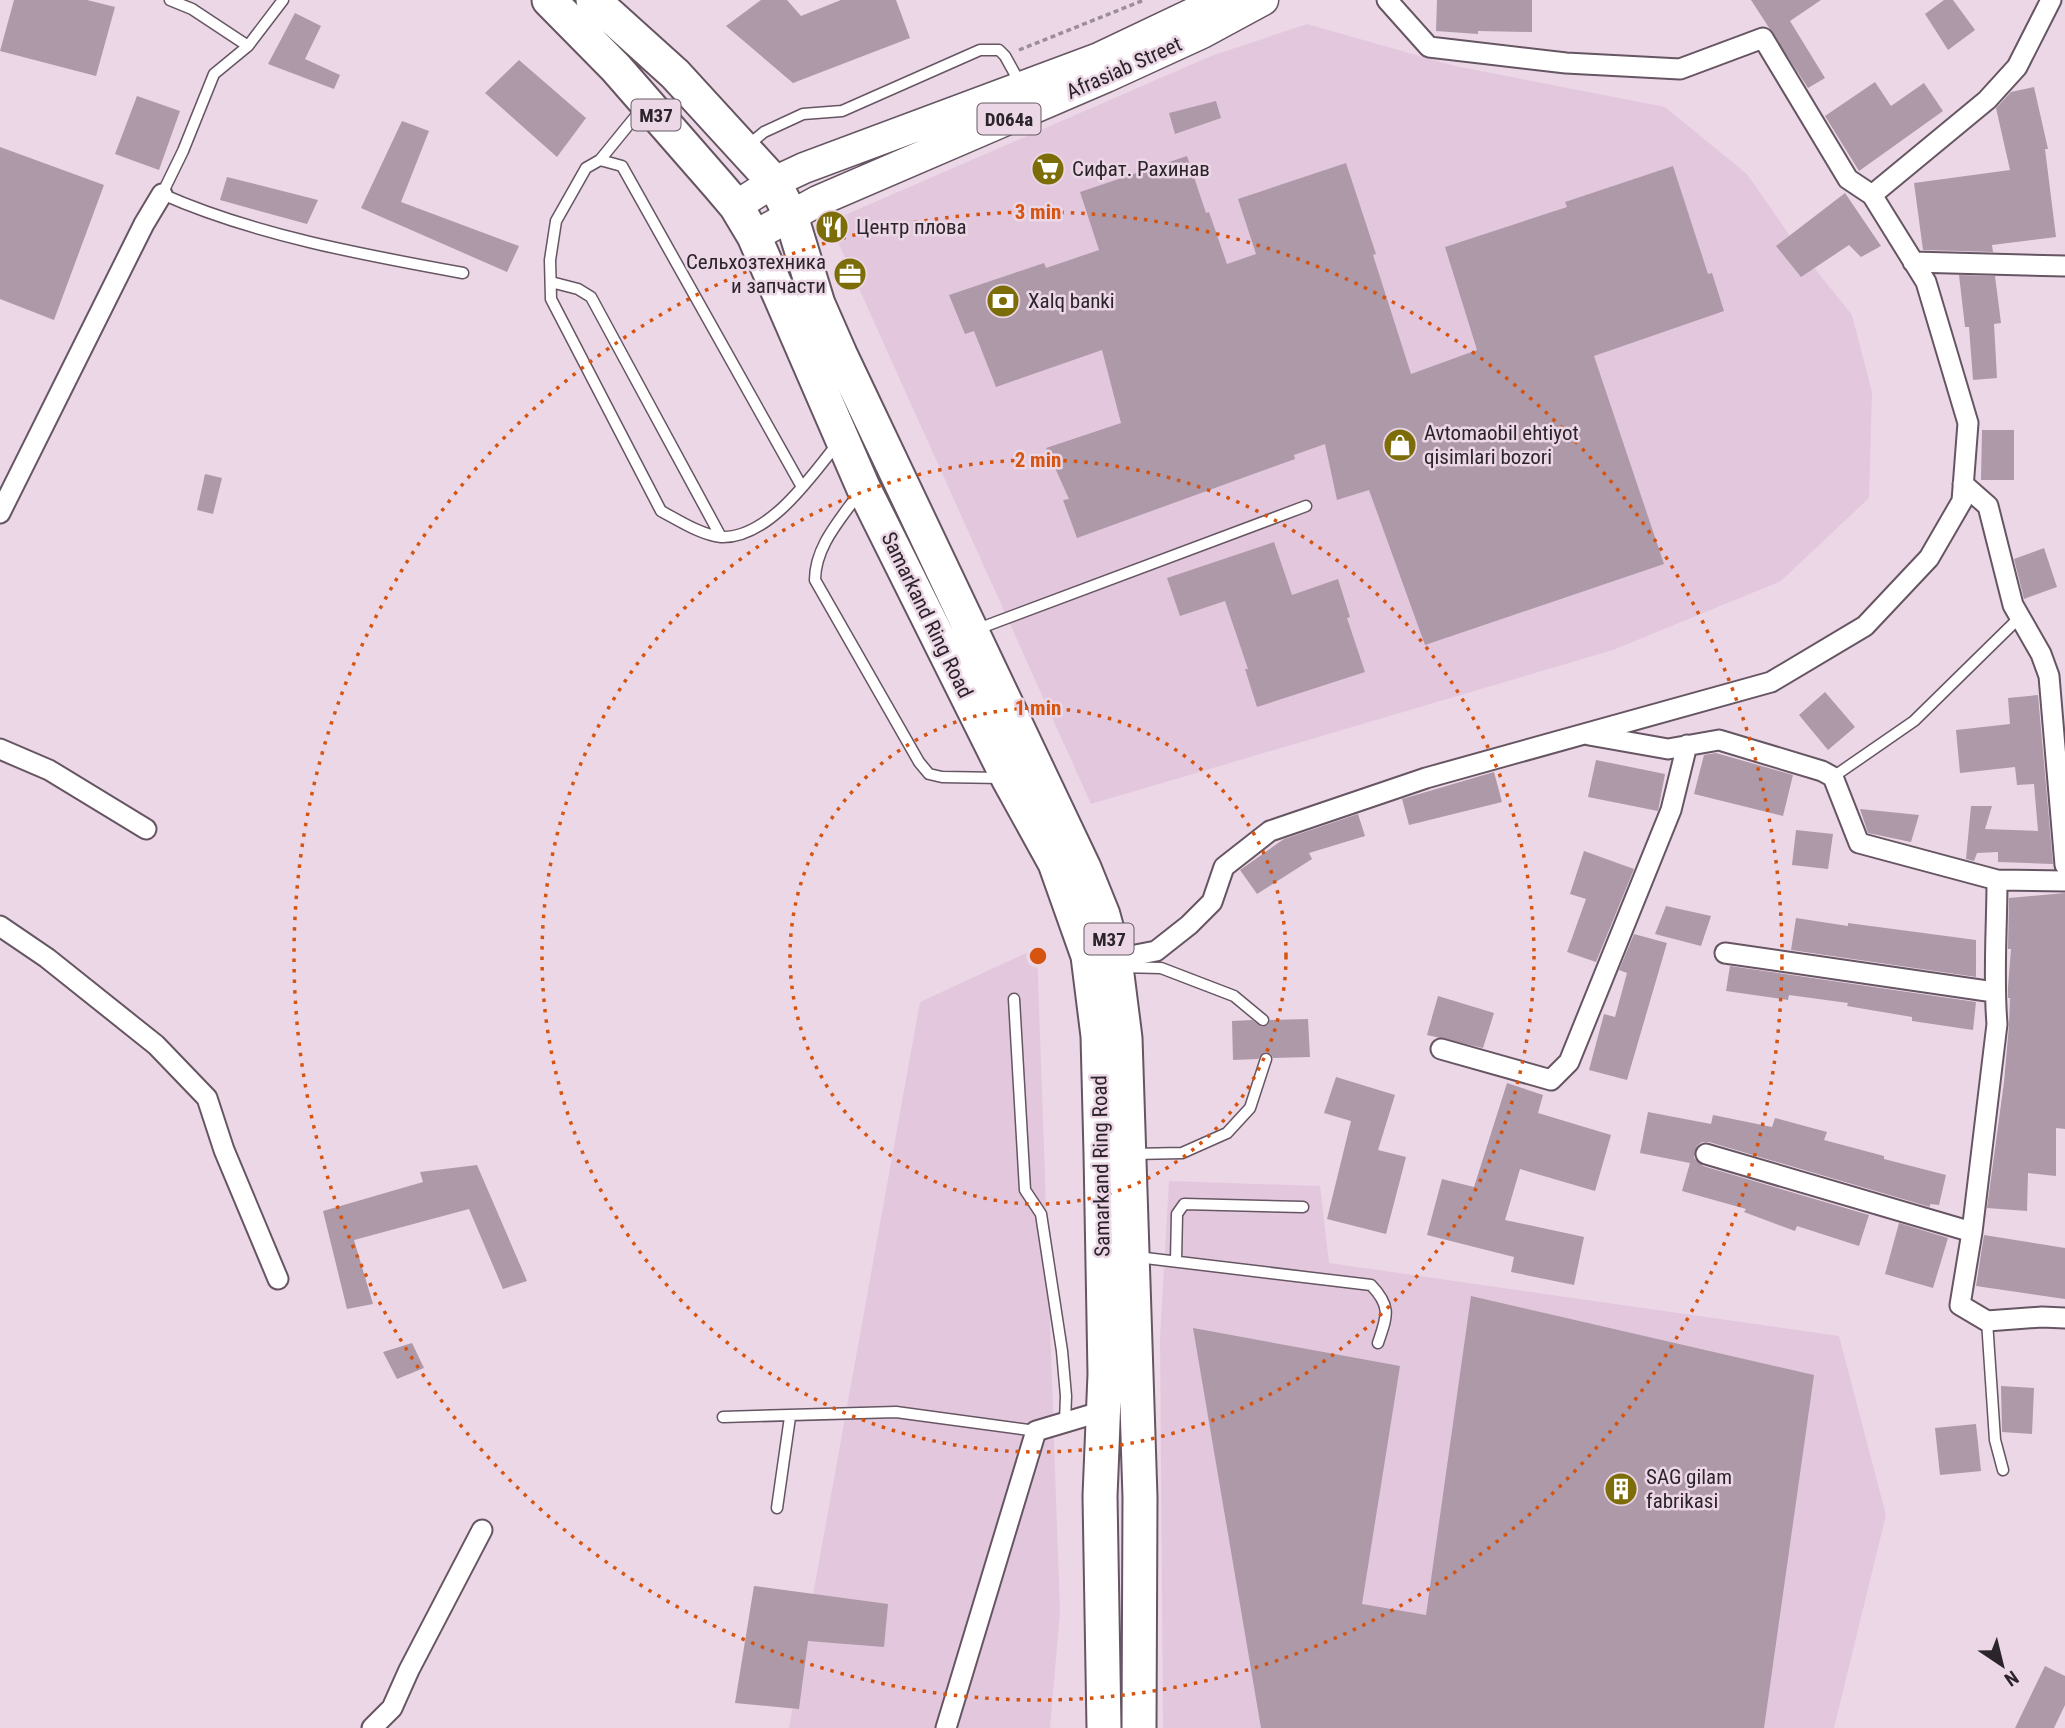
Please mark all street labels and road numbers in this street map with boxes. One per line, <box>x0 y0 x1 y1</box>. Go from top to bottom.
street label: Afrasiab Street <box>1063 32 1185 104</box>
road number: M37 <box>632 99 680 130</box>
road number: D064a <box>978 104 1040 134</box>
street label: Samarkand Ring Road <box>876 528 978 702</box>
road number: M37 <box>1084 923 1134 954</box>
street label: Samarkand Ring Road <box>1087 1075 1115 1257</box>

